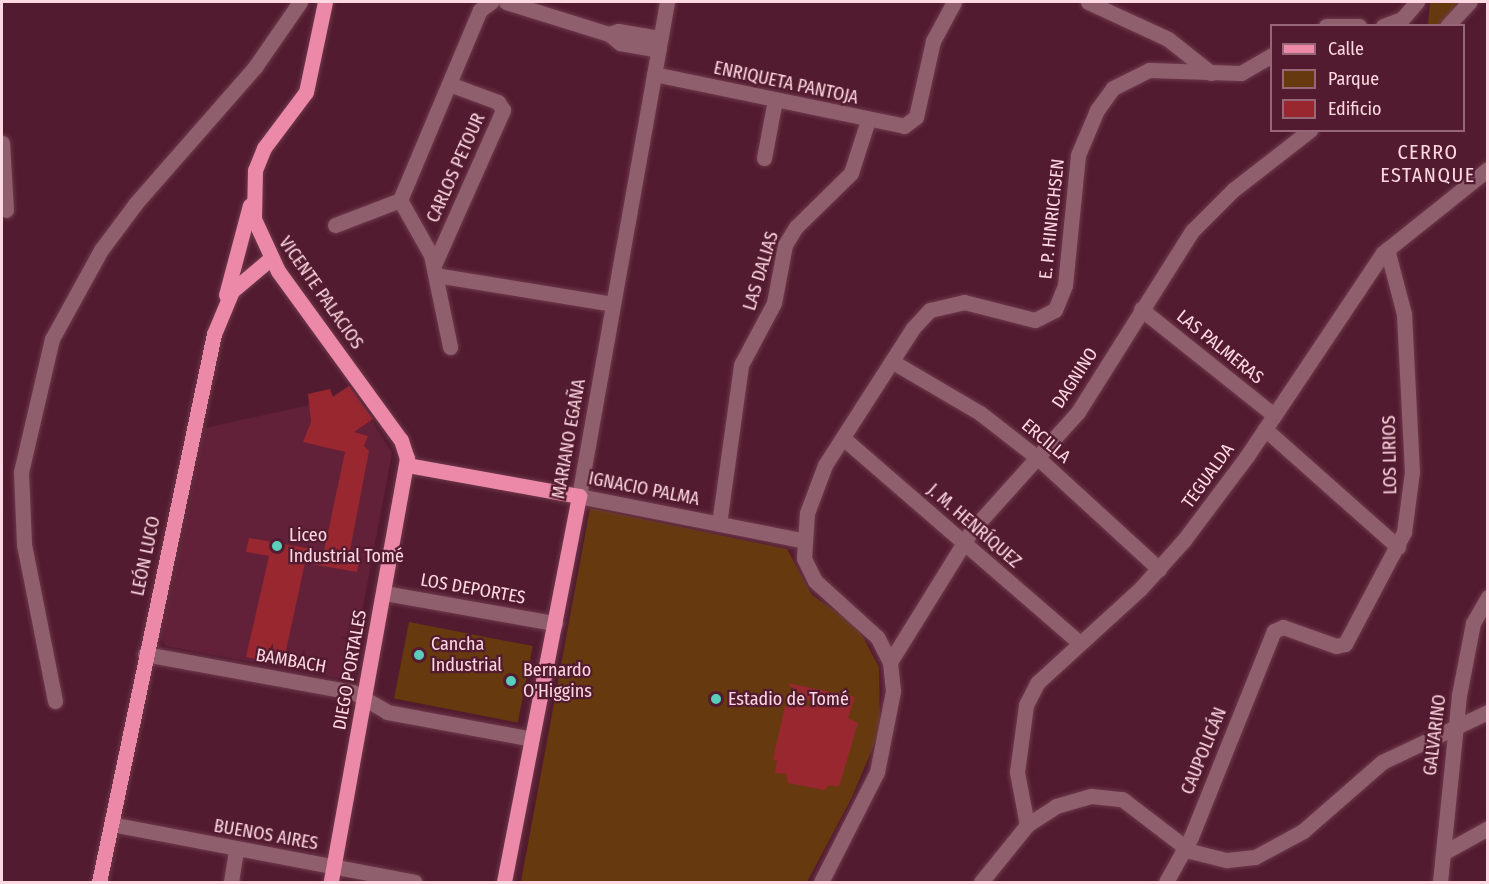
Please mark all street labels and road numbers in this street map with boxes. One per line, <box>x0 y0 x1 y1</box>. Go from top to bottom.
street label: ENRIQUETA PANTOJA <box>712 57 860 109</box>
street label: CARLOS PETOUR <box>422 110 490 226</box>
street label: E. P. HINRICHSEN <box>1035 158 1069 280</box>
street label: LAS DALIAS <box>739 229 783 313</box>
street label: VICENTE PALACIOS <box>274 233 368 353</box>
street label: LAS PALMERAS <box>1172 305 1268 389</box>
street label: DAGNINO <box>1047 344 1103 412</box>
street label: MARIANO EGAÑA <box>548 377 590 501</box>
street label: ERCILLA <box>1017 414 1075 468</box>
street label: LOS LIRIOS <box>1379 415 1401 495</box>
street label: TEGUALDA <box>1177 440 1239 512</box>
street label: IGNACIO PALMA <box>587 468 701 510</box>
street label: J. M. HENRÍQUEZ <box>923 479 1025 573</box>
street label: LEÓN LUCO <box>127 514 165 598</box>
street label: LOS DEPORTES <box>419 569 527 609</box>
street label: DIEGO PORTALES <box>329 608 371 732</box>
street label: BAMBACH <box>254 644 328 678</box>
street label: GALVARINO <box>1419 693 1451 777</box>
street label: CAUPOLICÁN <box>1177 704 1231 798</box>
street label: BUENOS AIRES <box>212 815 320 855</box>

